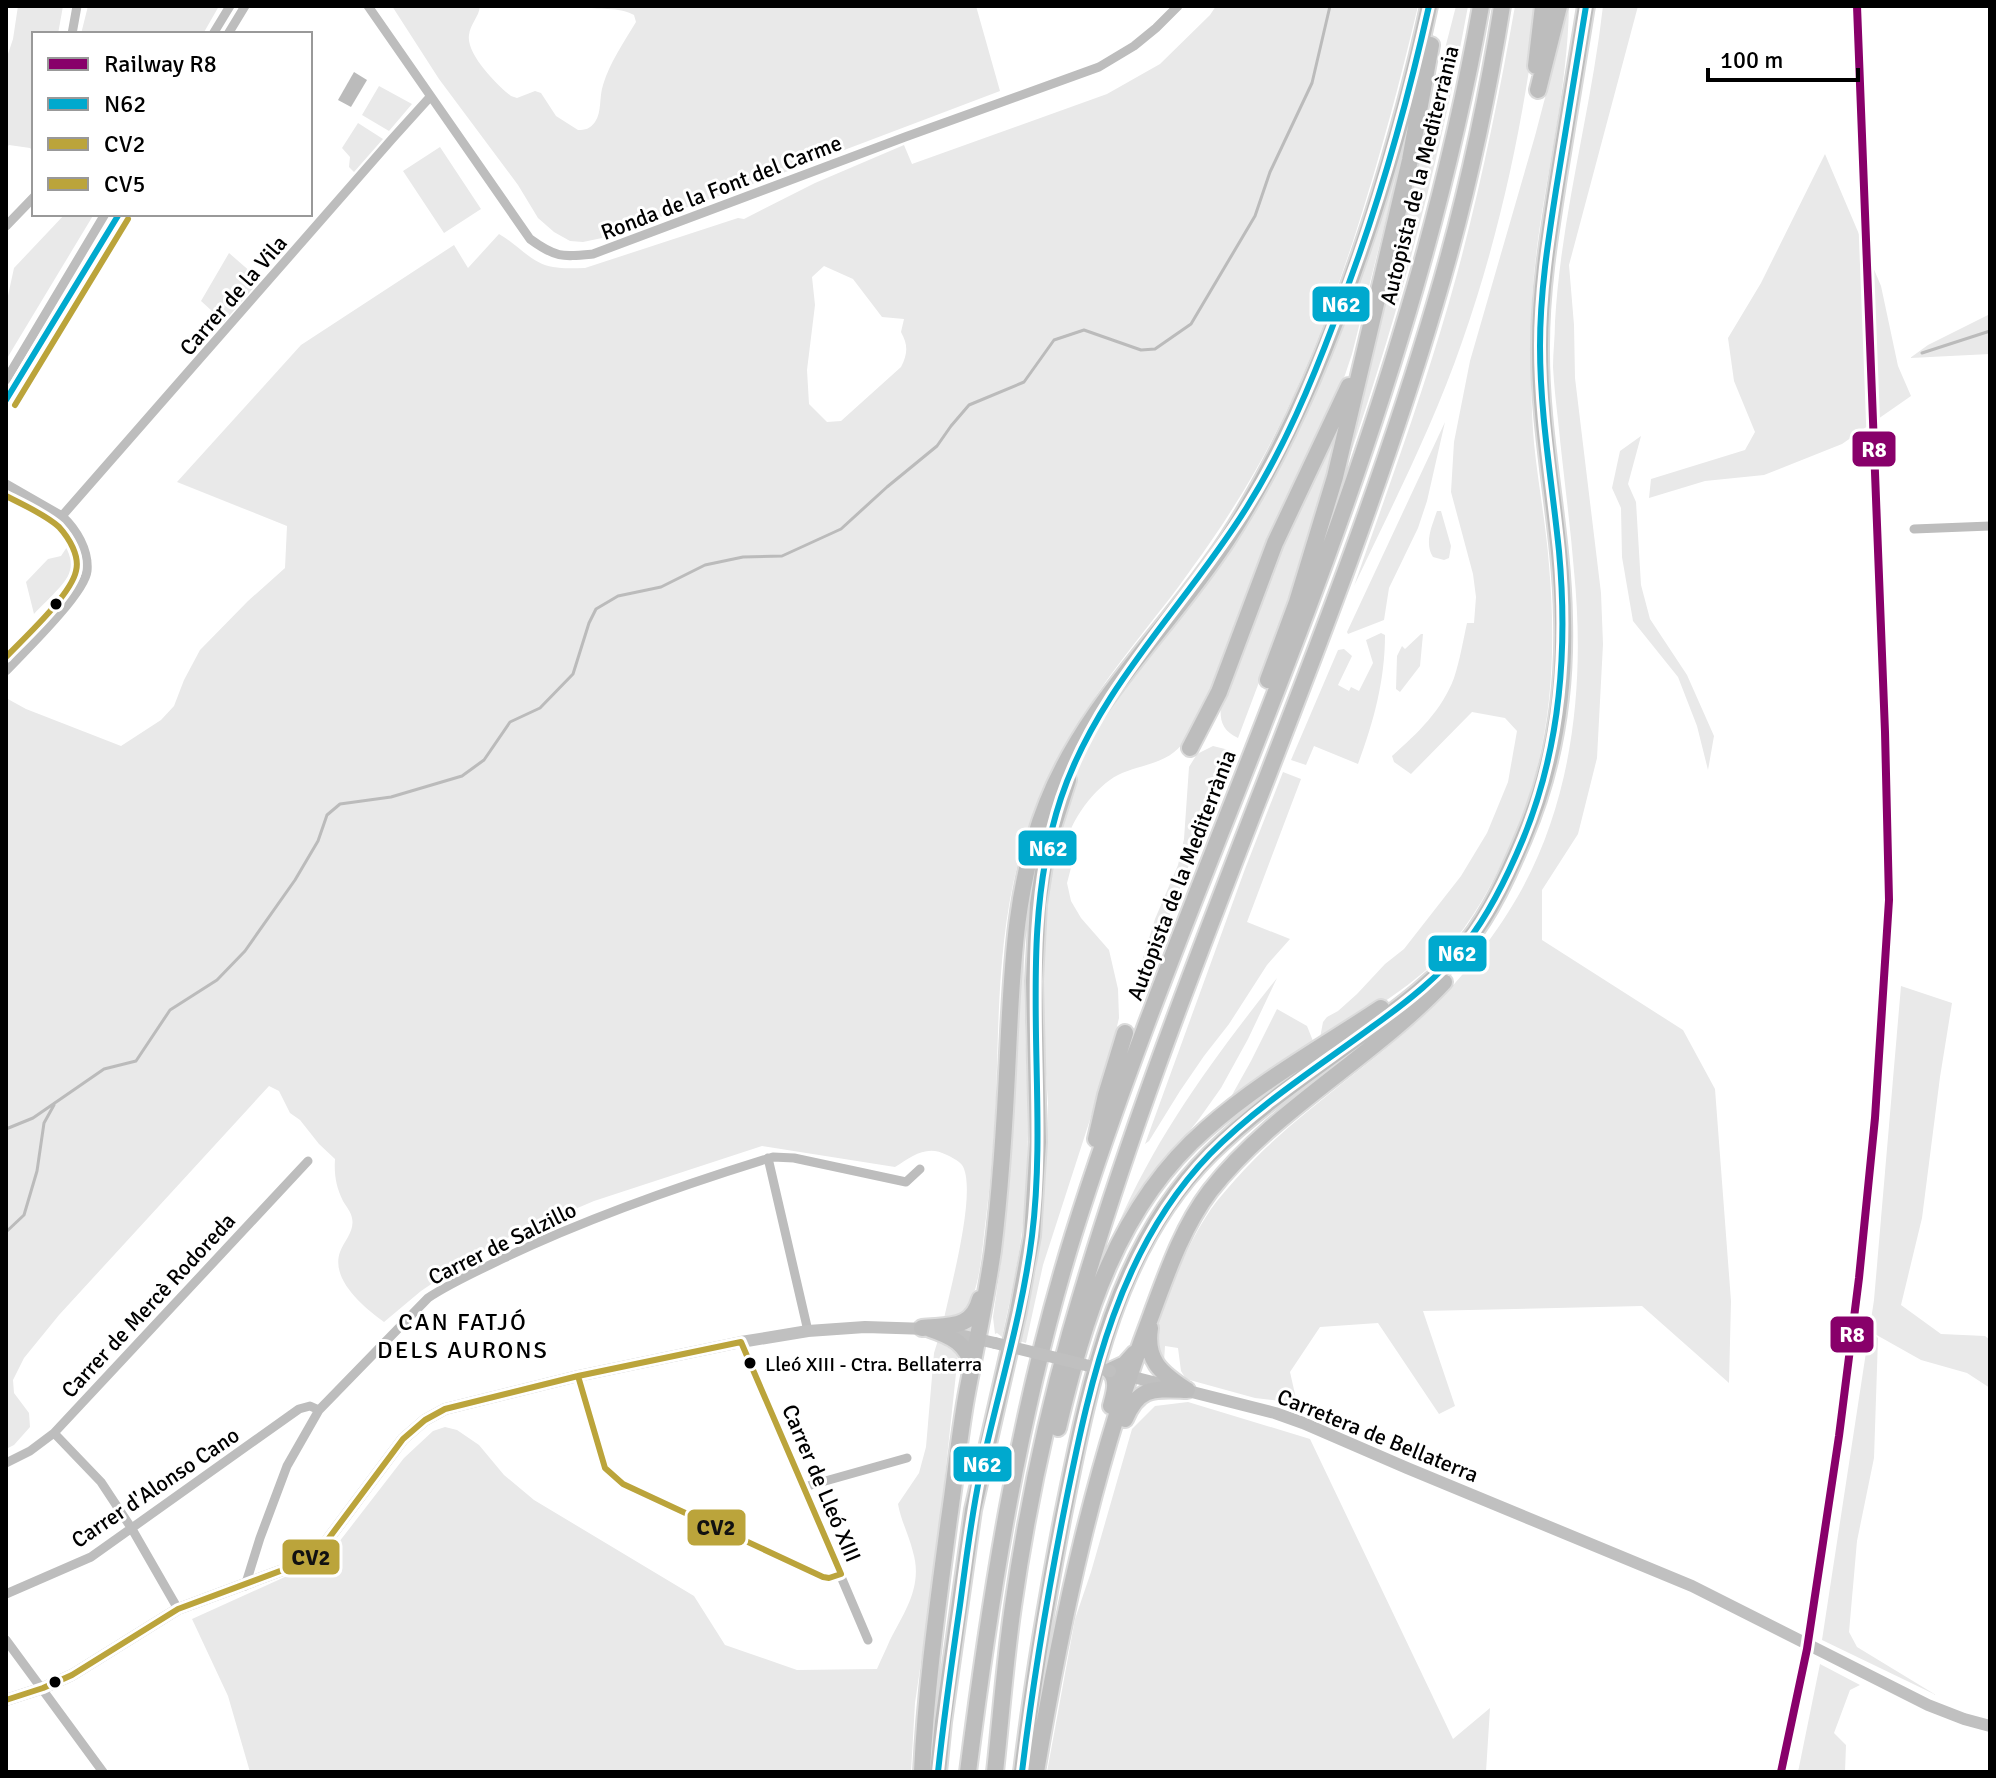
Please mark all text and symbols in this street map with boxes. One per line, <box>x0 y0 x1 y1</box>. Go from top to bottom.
legend <box>32 32 312 216</box>
scale bar <box>1708 32 1858 82</box>
street label: Autopista de la Mediterrània <box>1374 43 1465 308</box>
text: 100 m <box>1720 45 1783 75</box>
text: Railway R8 <box>104 49 217 79</box>
text: N62 <box>104 89 146 119</box>
text: CV2 <box>104 129 146 159</box>
street label: Ronda de la Font del Carme <box>597 129 845 246</box>
text: CV5 <box>104 169 146 199</box>
street label: Carrer de la Vila <box>174 230 293 361</box>
line badge: N62 <box>1311 285 1371 323</box>
text: N62 <box>1321 291 1361 318</box>
line badge: R8 <box>1851 430 1897 468</box>
text: R8 <box>1861 436 1887 463</box>
unlabelled marker <box>48 596 64 612</box>
street label: Autopista de la Mediterrània <box>1121 746 1242 1004</box>
line badge: N62 <box>1017 829 1078 867</box>
text: N62 <box>1028 835 1068 862</box>
line badge: N62 <box>1427 934 1488 973</box>
text: N62 <box>1437 940 1477 967</box>
street label: Carrer de Salzillo <box>424 1196 581 1291</box>
street label: Carrer de Mercè Rodoreda <box>56 1207 241 1403</box>
district label: CAN FATJÓ DELS AURONS <box>377 1307 549 1365</box>
line badge: R8 <box>1829 1315 1875 1354</box>
text: R8 <box>1839 1321 1865 1348</box>
place label: Lleó XIII - Ctra. Bellaterra <box>765 1352 982 1377</box>
marker: Lleó XIII - Ctra. Bellaterra <box>742 1355 758 1371</box>
street label: Carretera de Bellaterra <box>1273 1383 1482 1488</box>
street label: Carrer de Lleó XIII <box>776 1400 867 1566</box>
street label: Carrer d'Alonso Cano <box>66 1421 244 1554</box>
line badge: N62 <box>952 1445 1013 1483</box>
text: N62 <box>962 1451 1002 1478</box>
line badge: CV2 <box>686 1508 747 1547</box>
text: CV2 <box>697 1514 735 1541</box>
line badge: CV2 <box>281 1538 341 1576</box>
text: CV2 <box>292 1544 330 1571</box>
unlabelled marker <box>47 1674 63 1690</box>

